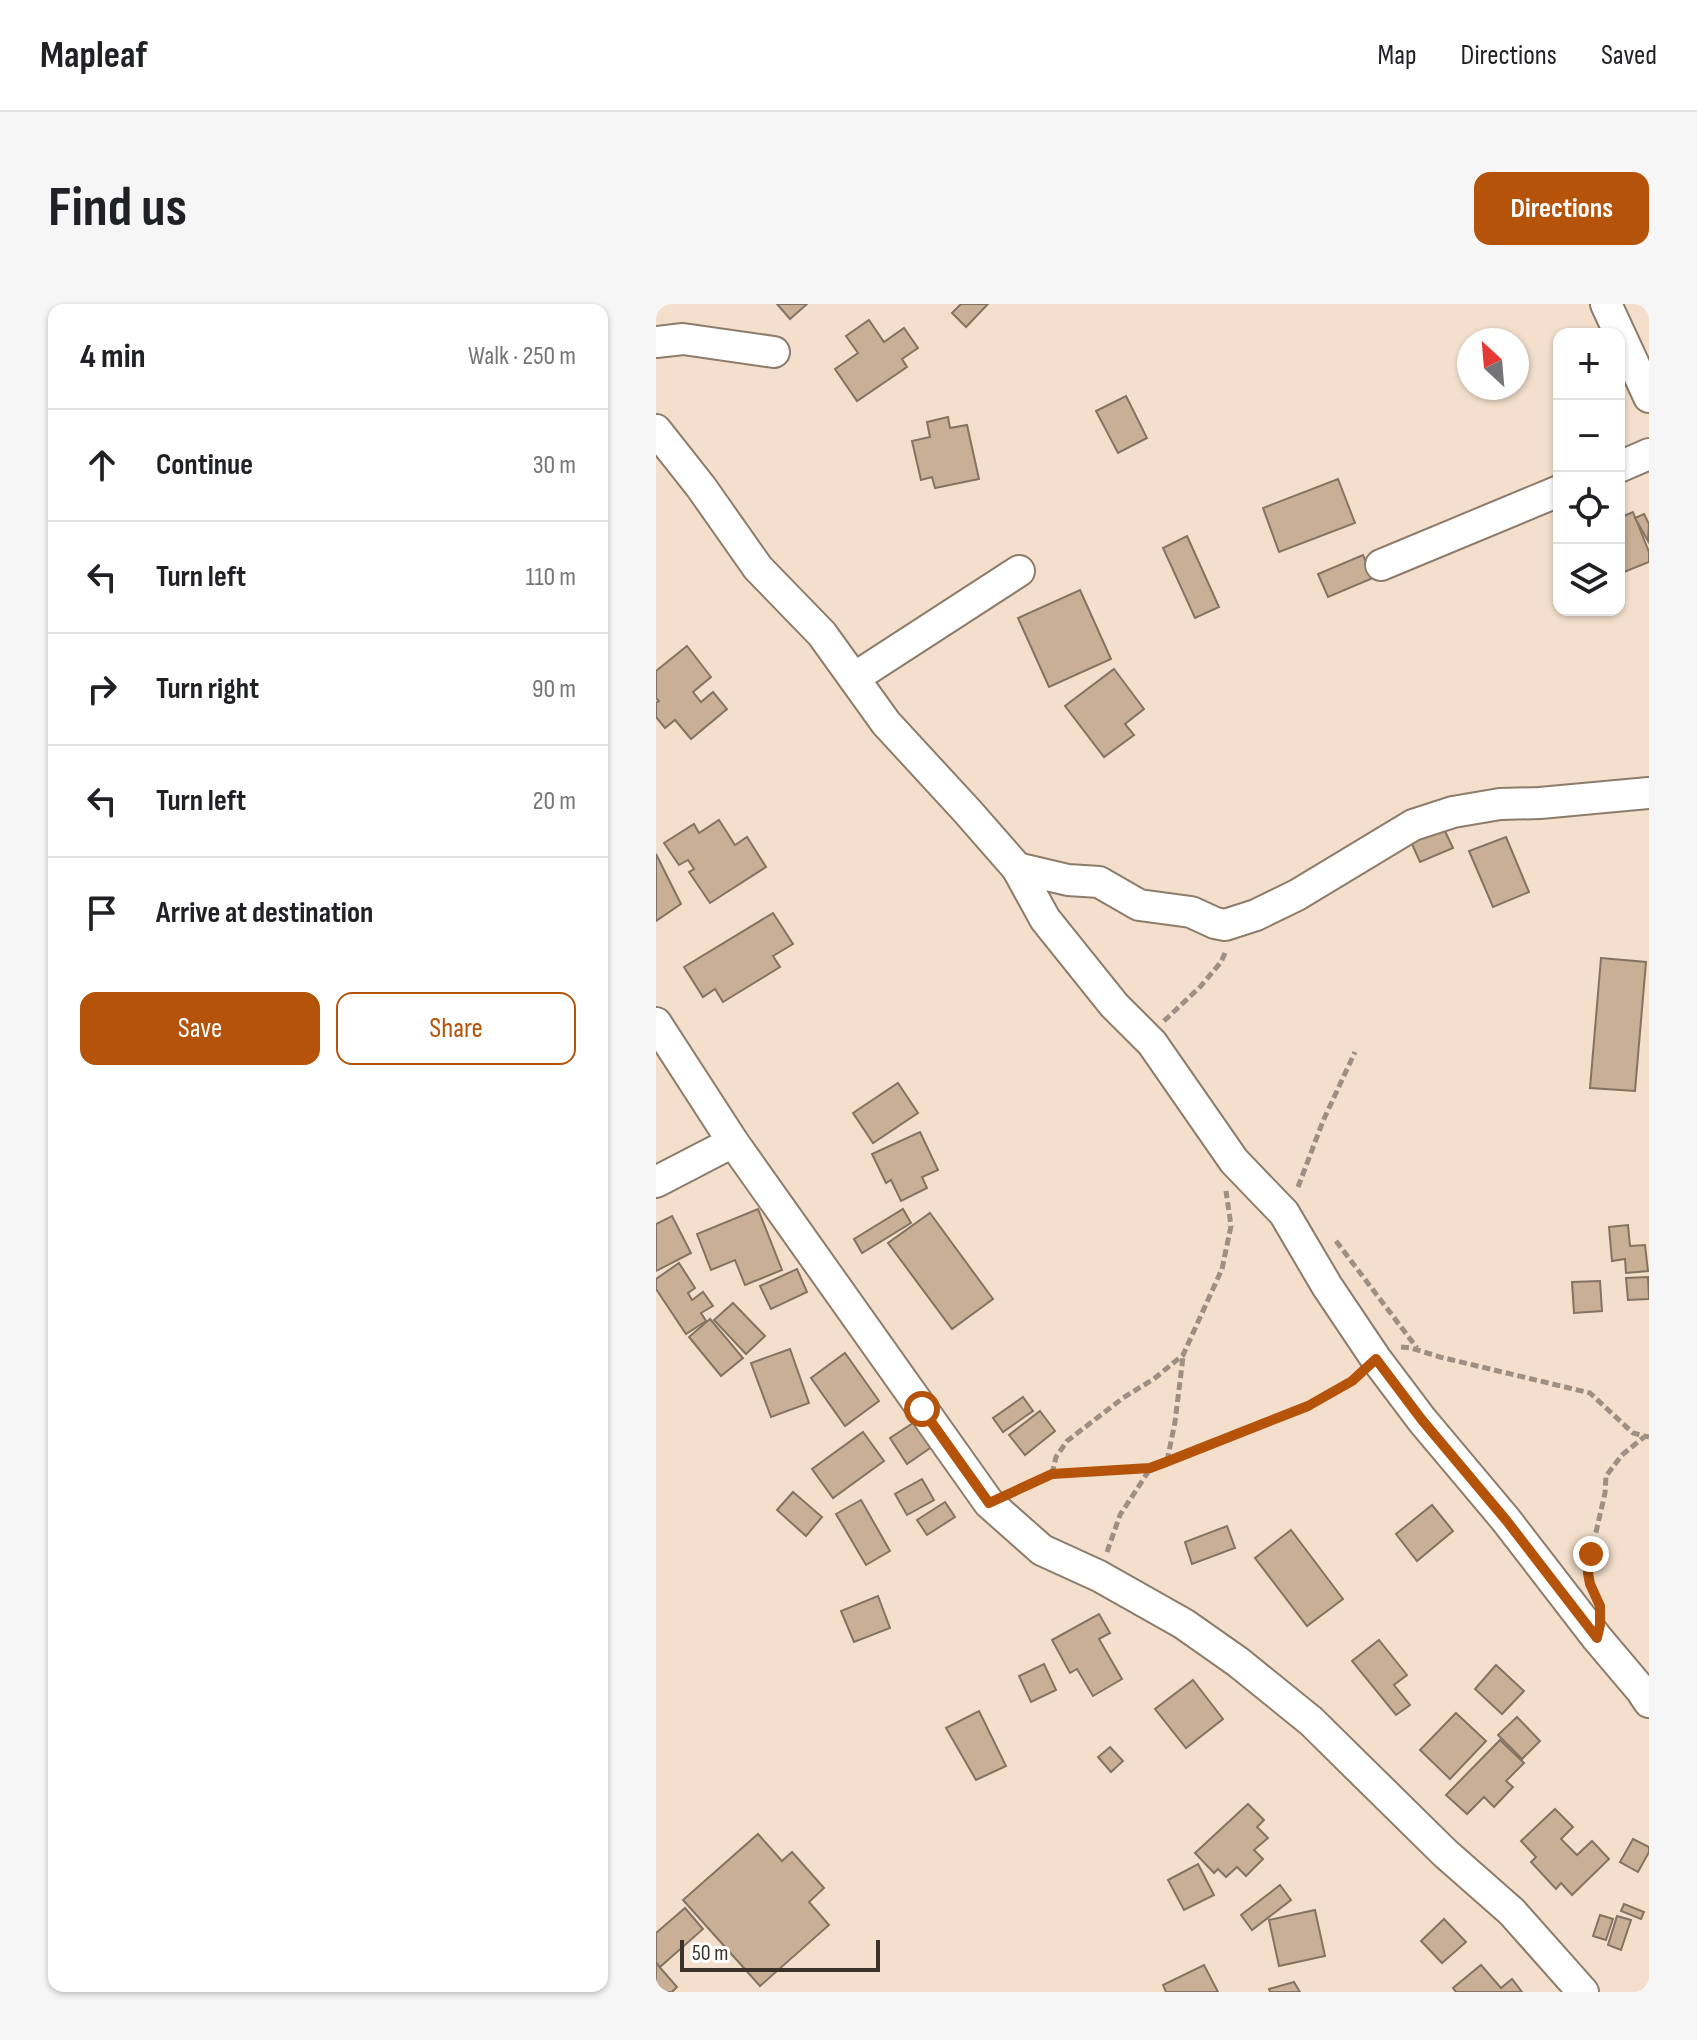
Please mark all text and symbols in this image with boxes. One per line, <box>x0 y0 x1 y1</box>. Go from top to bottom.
text: Mapleaf <box>40 33 147 78</box>
text: Map <box>1378 39 1417 72</box>
text: Directions <box>1461 39 1557 72</box>
text: Saved <box>1601 39 1657 72</box>
button: Directions <box>1474 172 1649 245</box>
text: Find us <box>48 175 187 242</box>
north arrow <box>1457 328 1529 400</box>
map controls <box>1553 328 1625 616</box>
button: + <box>1553 328 1625 400</box>
text: 4 min <box>80 336 146 377</box>
text: Walk · 250 m <box>468 341 576 372</box>
button: − <box>1553 400 1625 472</box>
icon: ahead <box>80 443 124 487</box>
text: Continue <box>156 447 253 483</box>
text: 30 m <box>533 450 576 481</box>
button: locate <box>1553 472 1625 544</box>
button: layers <box>1553 544 1625 616</box>
icon: left <box>80 555 124 599</box>
text: Turn left <box>156 559 246 595</box>
text: 110 m <box>525 562 576 593</box>
icon: right <box>80 667 124 711</box>
text: Turn right <box>156 671 259 707</box>
text: 90 m <box>532 674 576 705</box>
icon: left <box>80 779 124 823</box>
text: Turn left <box>156 783 246 819</box>
text: 20 m <box>533 786 576 817</box>
icon: arrive <box>80 891 124 935</box>
text: Arrive at destination <box>156 895 373 931</box>
button: Save <box>80 992 320 1065</box>
button: Share <box>336 992 576 1065</box>
route start <box>904 1391 940 1427</box>
route end <box>1573 1536 1609 1572</box>
scale bar <box>680 1936 880 1972</box>
text: 50 m <box>692 1940 728 1967</box>

